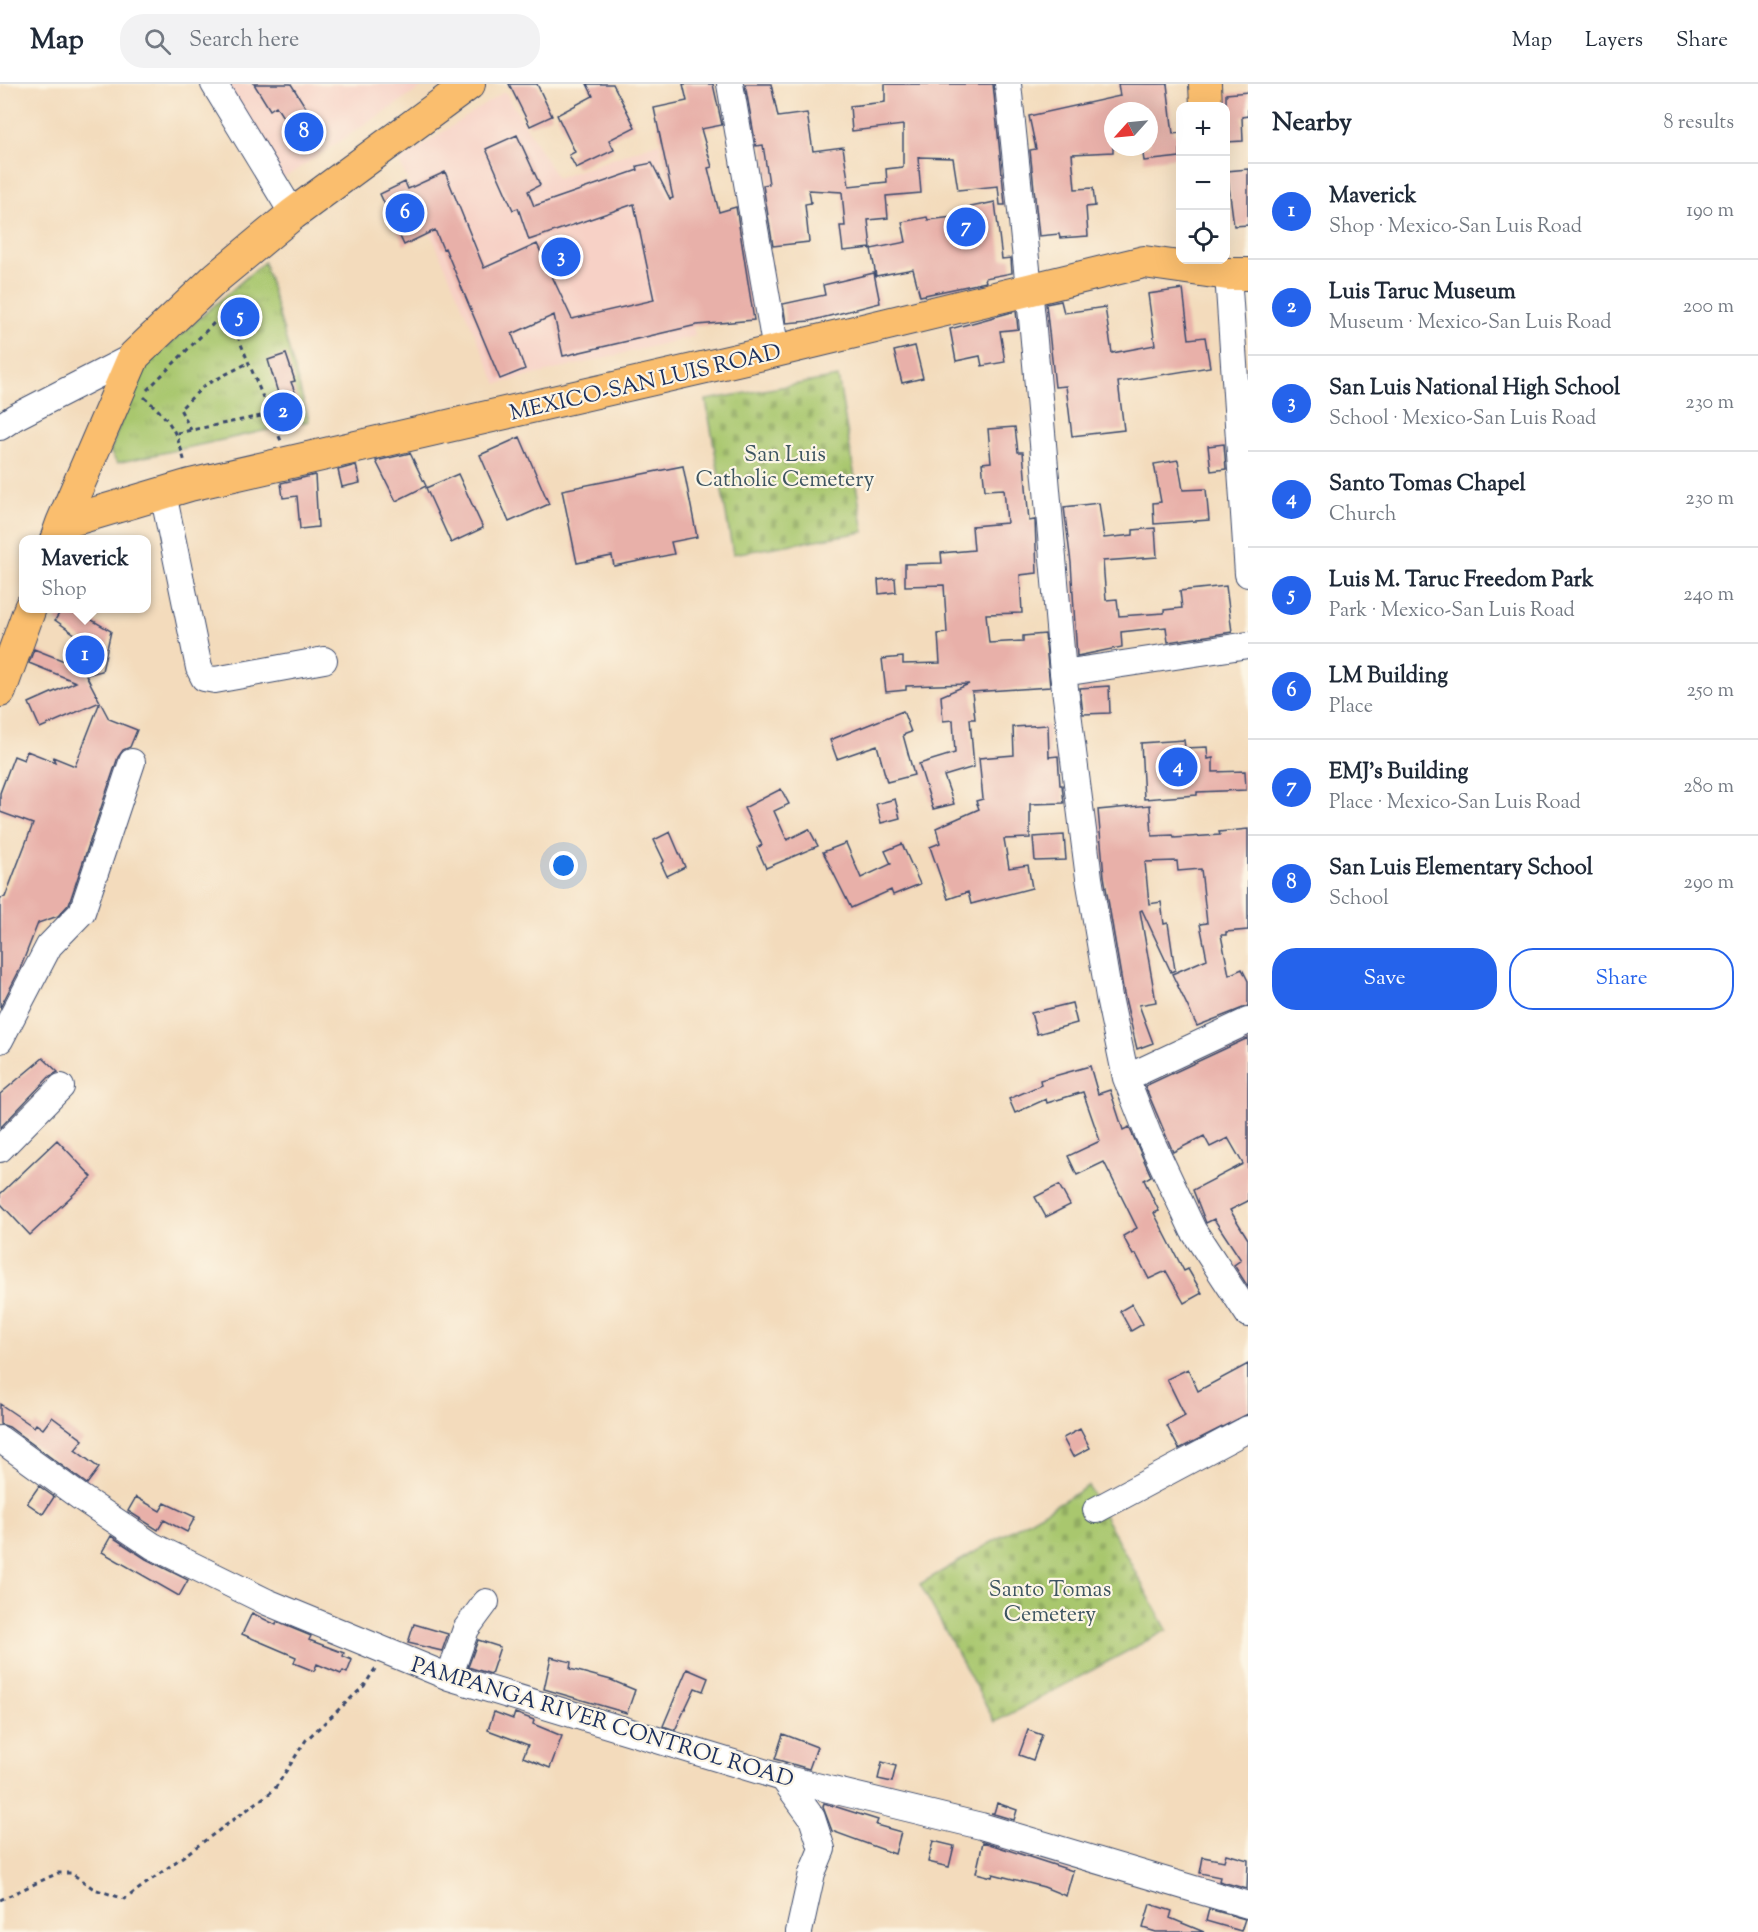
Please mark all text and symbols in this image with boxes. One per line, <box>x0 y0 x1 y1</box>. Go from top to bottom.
search box <box>120 14 540 68</box>
text: Map <box>30 21 84 61</box>
icon: search <box>141 25 174 58</box>
text: Search here <box>189 25 299 57</box>
text: Map <box>1512 26 1552 56</box>
text: Layers <box>1585 26 1643 56</box>
text: Share <box>1676 26 1728 56</box>
north arrow <box>1104 102 1158 156</box>
map controls <box>1176 102 1230 264</box>
button: + <box>1176 102 1230 156</box>
text: Nearby <box>1272 105 1352 142</box>
text: 8 results <box>1663 109 1734 138</box>
pin: 8 <box>284 110 324 154</box>
button: − <box>1176 156 1230 210</box>
text: Maverick <box>1329 181 1416 213</box>
pin: 6 <box>386 190 424 236</box>
text: 1 <box>1288 197 1295 226</box>
text: 190 m <box>1686 197 1734 226</box>
pin: 7 <box>946 204 986 250</box>
button: locate <box>1176 210 1230 264</box>
text: Shop · Mexico-San Luis Road <box>1329 213 1582 242</box>
pin: 3 <box>542 234 580 279</box>
text: Luis Taruc Museum <box>1329 277 1516 309</box>
text: 2 <box>1287 293 1296 322</box>
text: 200 m <box>1683 293 1734 322</box>
pin: 5 <box>220 294 260 340</box>
text: Museum · Mexico-San Luis Road <box>1329 309 1611 338</box>
street label: MEXICO-SAN LUIS ROAD <box>507 337 784 431</box>
text: San Luis National High School <box>1329 373 1620 405</box>
text: 3 <box>1287 389 1296 418</box>
text: 230 m <box>1685 389 1734 418</box>
pin: 2 <box>264 390 302 434</box>
text: School · Mexico-San Luis Road <box>1329 405 1596 434</box>
park label: San Luis Catholic Cemetery <box>696 440 874 497</box>
text: Santo Tomas Chapel <box>1329 469 1526 501</box>
text: 4 <box>1286 485 1297 514</box>
text: 230 m <box>1685 485 1734 514</box>
text: Church <box>1329 501 1396 530</box>
popup <box>19 535 151 613</box>
text: Maverick <box>41 544 129 576</box>
text: Luis M. Taruc Freedom Park <box>1329 565 1594 597</box>
text: Shop <box>41 576 87 605</box>
text: 5 <box>1288 581 1295 610</box>
text: 240 m <box>1683 581 1734 610</box>
text: Park · Mexico-San Luis Road <box>1329 597 1575 626</box>
pin: 1 <box>66 632 104 678</box>
text: LM Building <box>1329 661 1448 693</box>
text: 6 <box>1287 677 1296 706</box>
text: 250 m <box>1686 677 1734 706</box>
text: Place <box>1329 693 1373 722</box>
pin: 4 <box>1158 744 1198 790</box>
text: EMJ's Building <box>1329 757 1468 789</box>
text: 7 <box>1286 773 1297 802</box>
text: 280 m <box>1683 773 1734 802</box>
text: Place · Mexico-San Luis Road <box>1329 789 1581 818</box>
your location <box>549 851 578 880</box>
text: San Luis Elementary School <box>1329 853 1593 885</box>
text: 8 <box>1287 869 1297 898</box>
text: 290 m <box>1684 869 1734 898</box>
text: School <box>1329 885 1389 914</box>
button: Save <box>1272 948 1497 1010</box>
button: Share <box>1509 948 1734 1010</box>
park label: Santo Tomas Cemetery <box>989 1575 1111 1632</box>
street label: PAMPANGA RIVER CONTROL ROAD <box>407 1650 797 1797</box>

